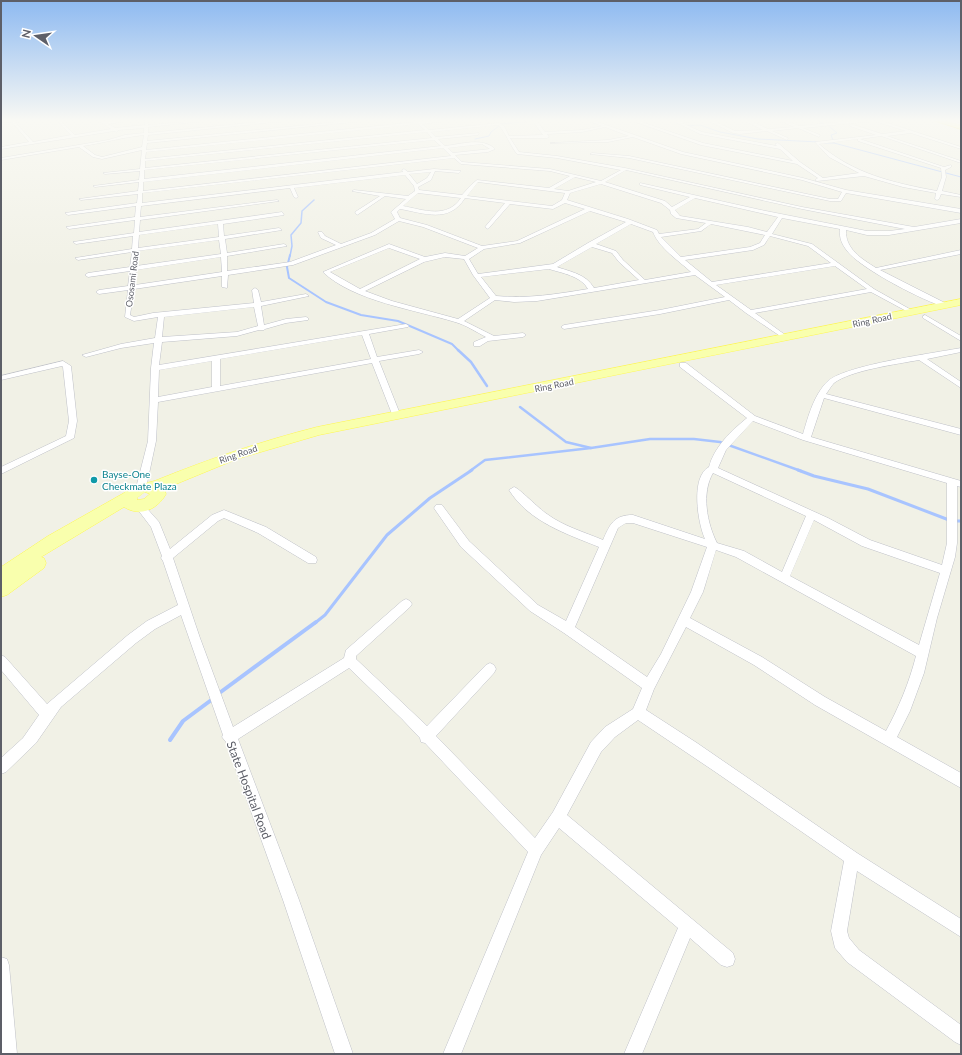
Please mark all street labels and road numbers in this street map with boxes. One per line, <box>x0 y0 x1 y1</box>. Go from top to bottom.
street label: Ososami Road <box>123 250 141 308</box>
street label: Ring Road <box>851 310 893 330</box>
street label: Ring Road <box>533 376 575 394</box>
street label: Ring Road <box>217 442 259 466</box>
street label: State Hospital Road <box>223 739 275 841</box>

